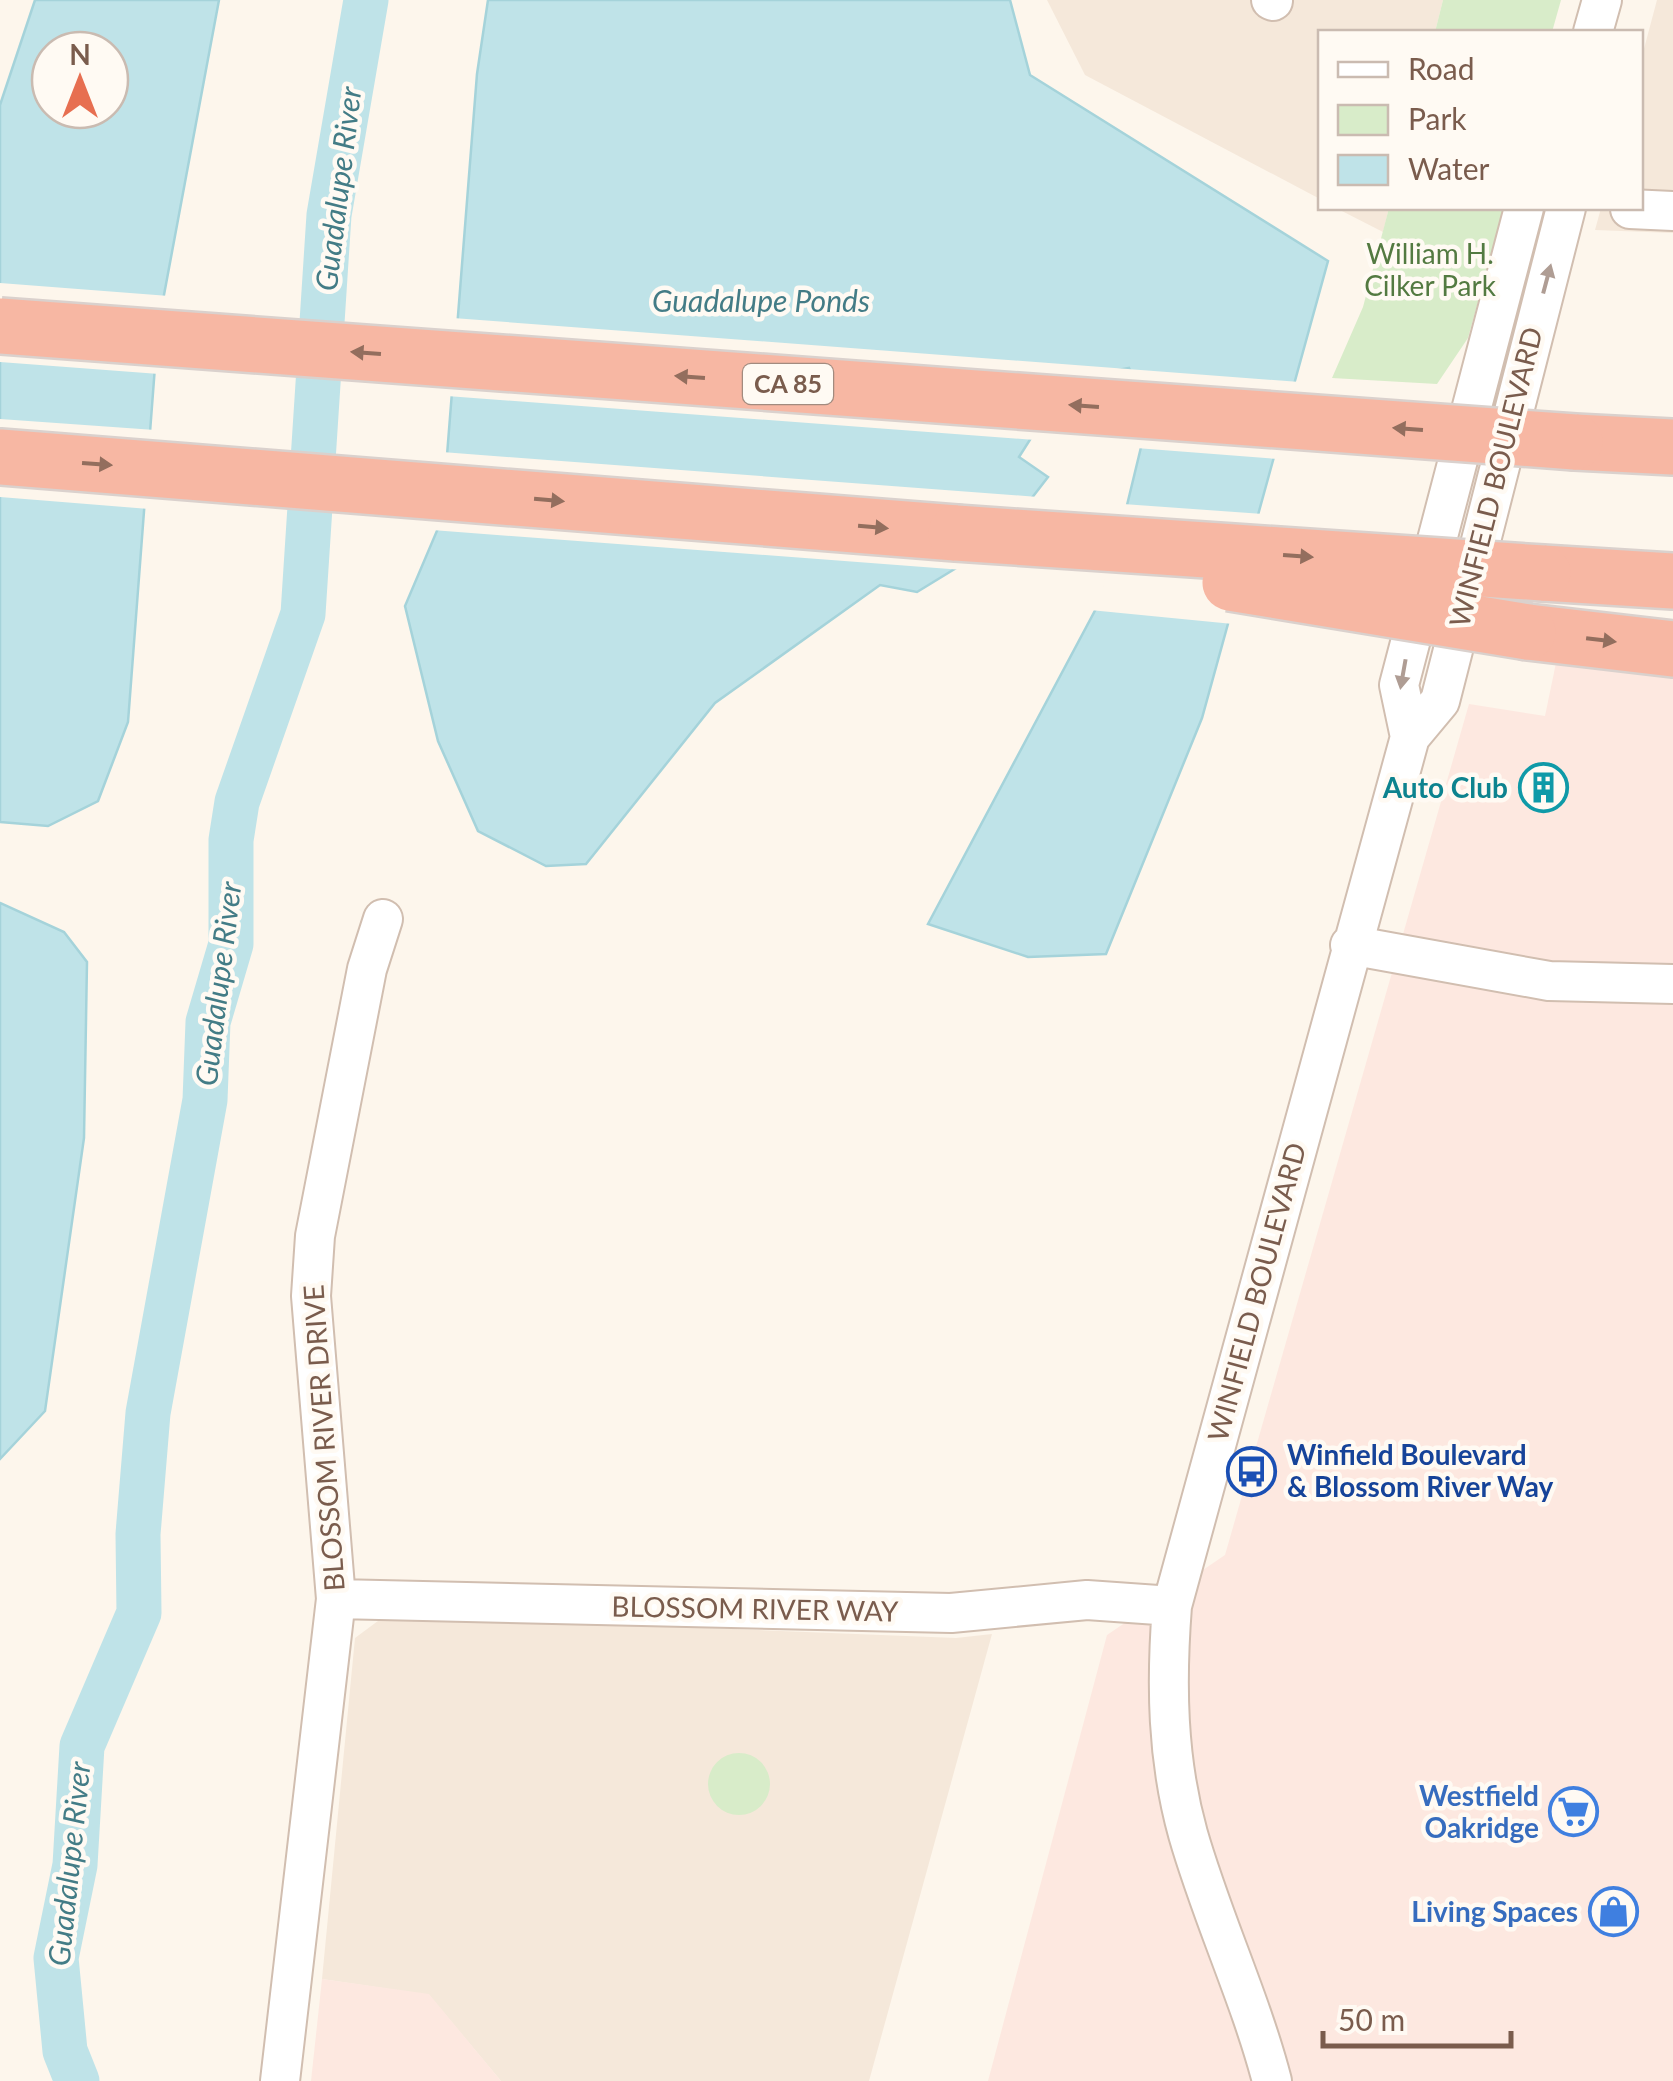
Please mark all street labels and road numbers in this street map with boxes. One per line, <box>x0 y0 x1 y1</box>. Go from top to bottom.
street label: WINFIELD BOULEVARD <box>1441 323 1549 630</box>
road number: CA 85 <box>743 364 833 404</box>
street label: WINFIELD BOULEVARD <box>1200 1139 1312 1445</box>
street label: BLOSSOM RIVER DRIVE <box>295 1284 351 1592</box>
street label: BLOSSOM RIVER WAY <box>611 1588 899 1628</box>

